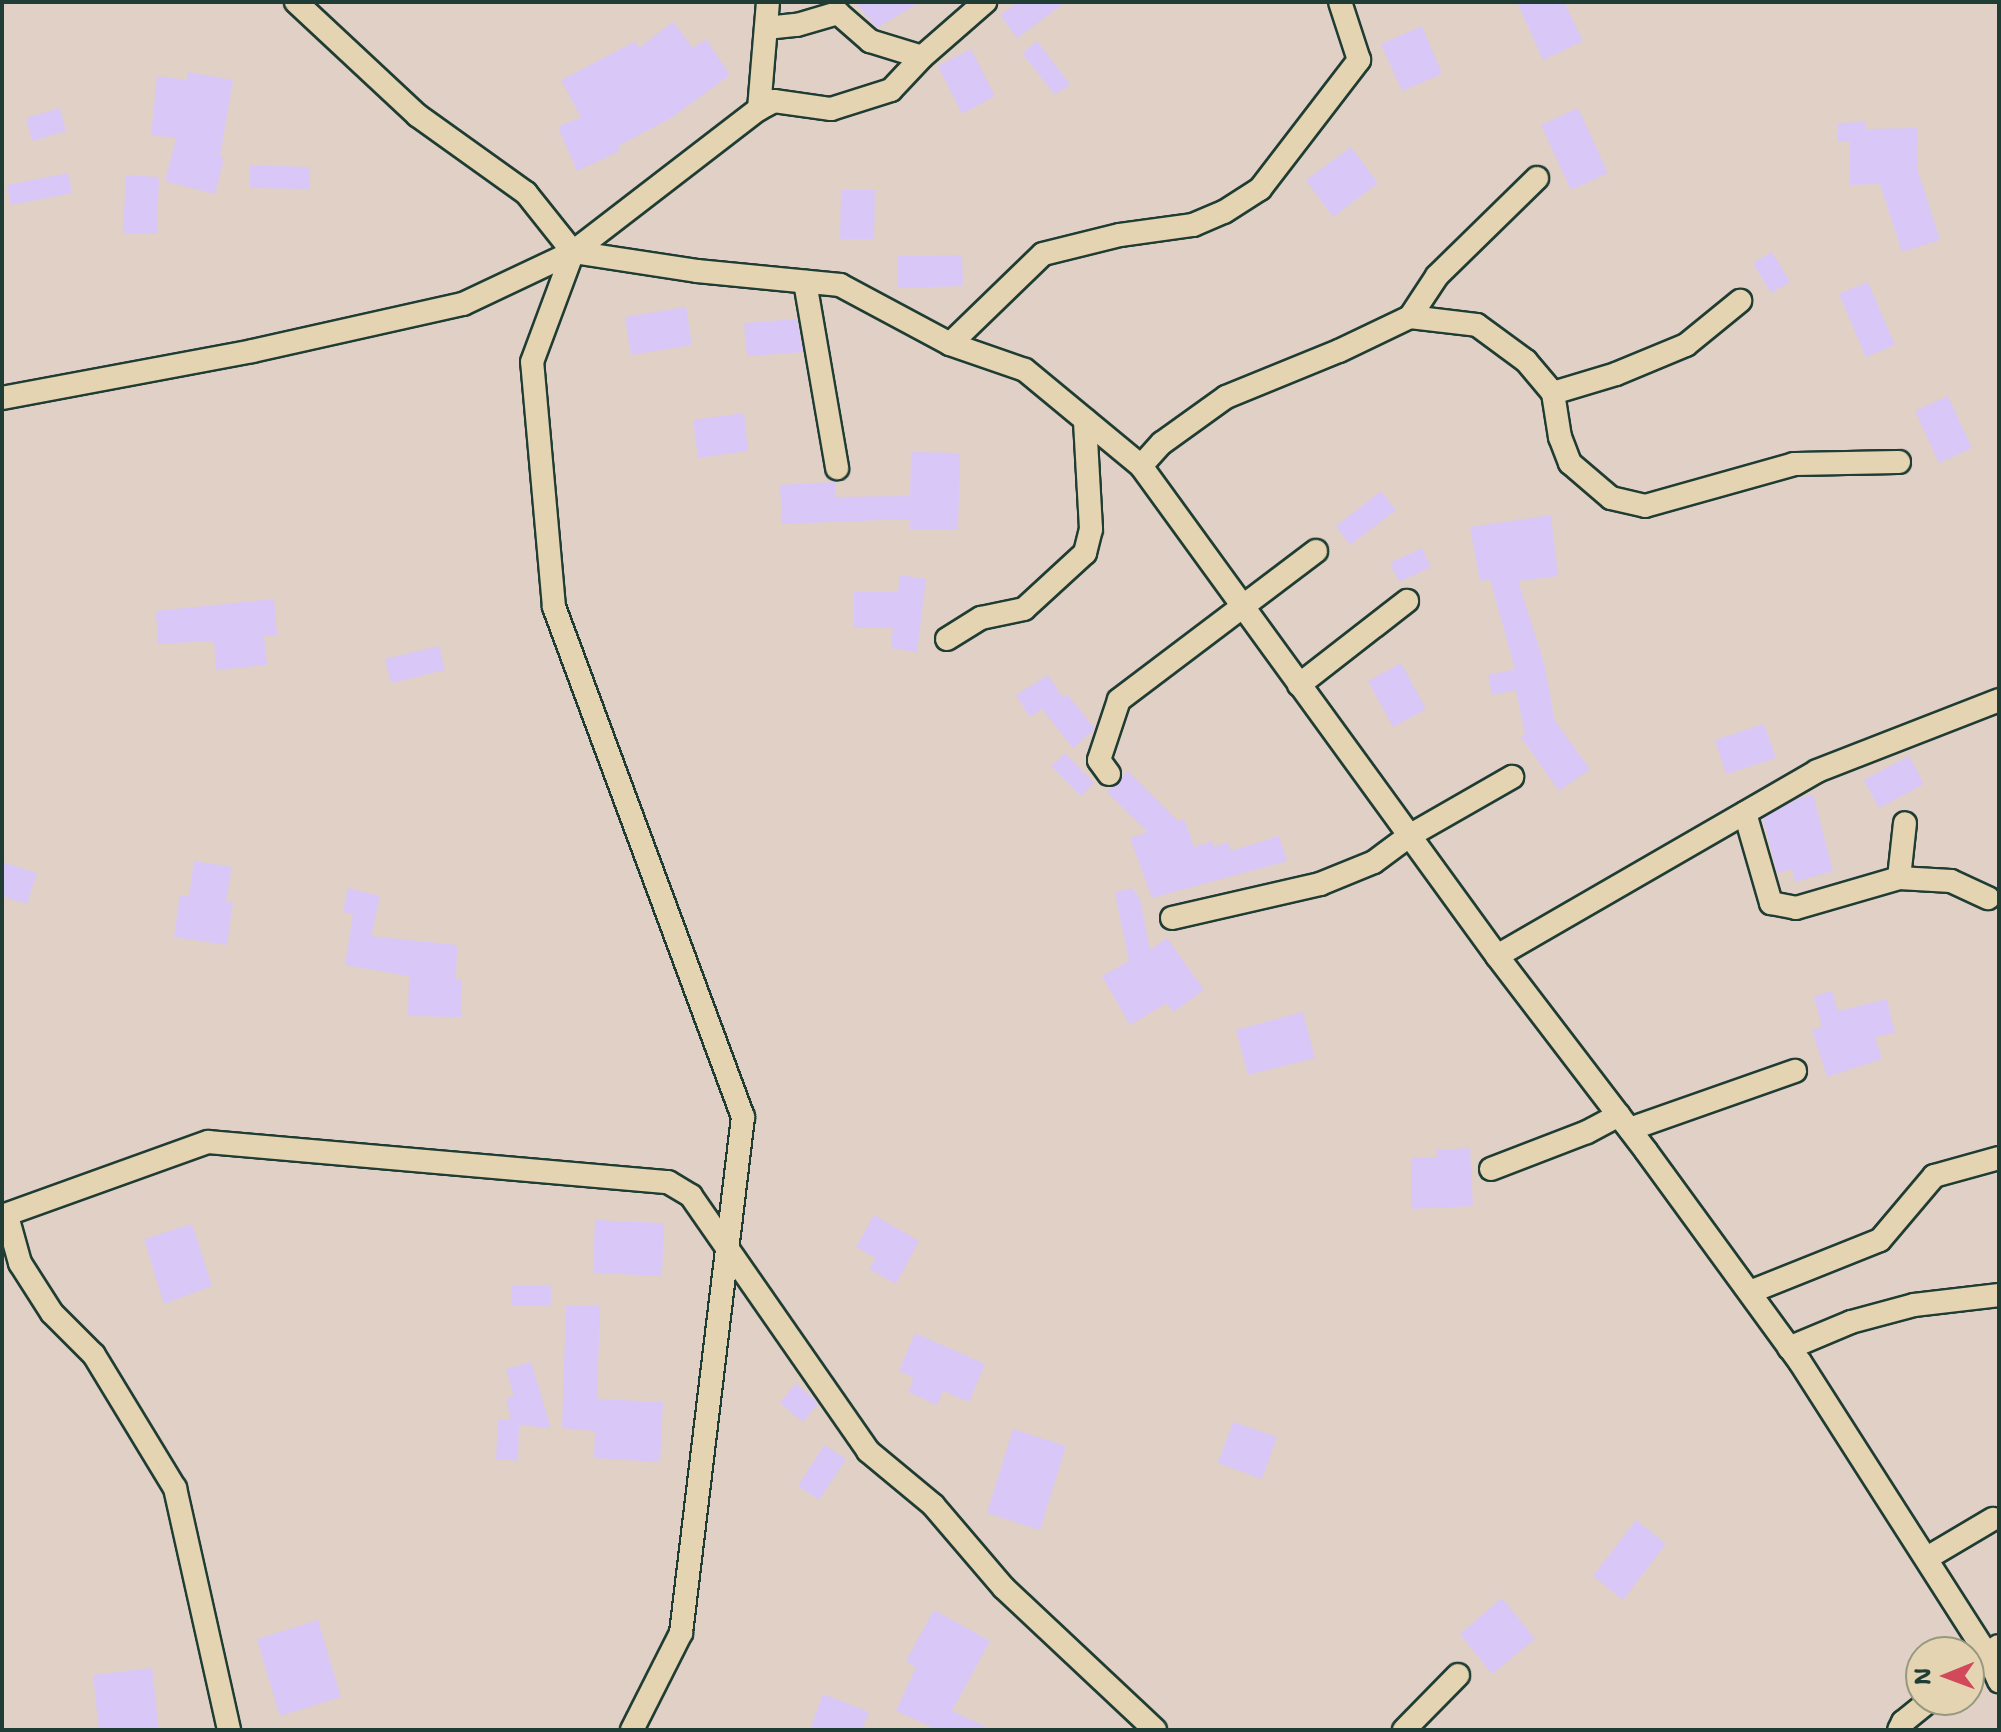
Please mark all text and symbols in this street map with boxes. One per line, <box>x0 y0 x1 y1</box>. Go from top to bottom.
north arrow <box>1905 1636 1985 1716</box>
text: N <box>1908 1667 1937 1685</box>

